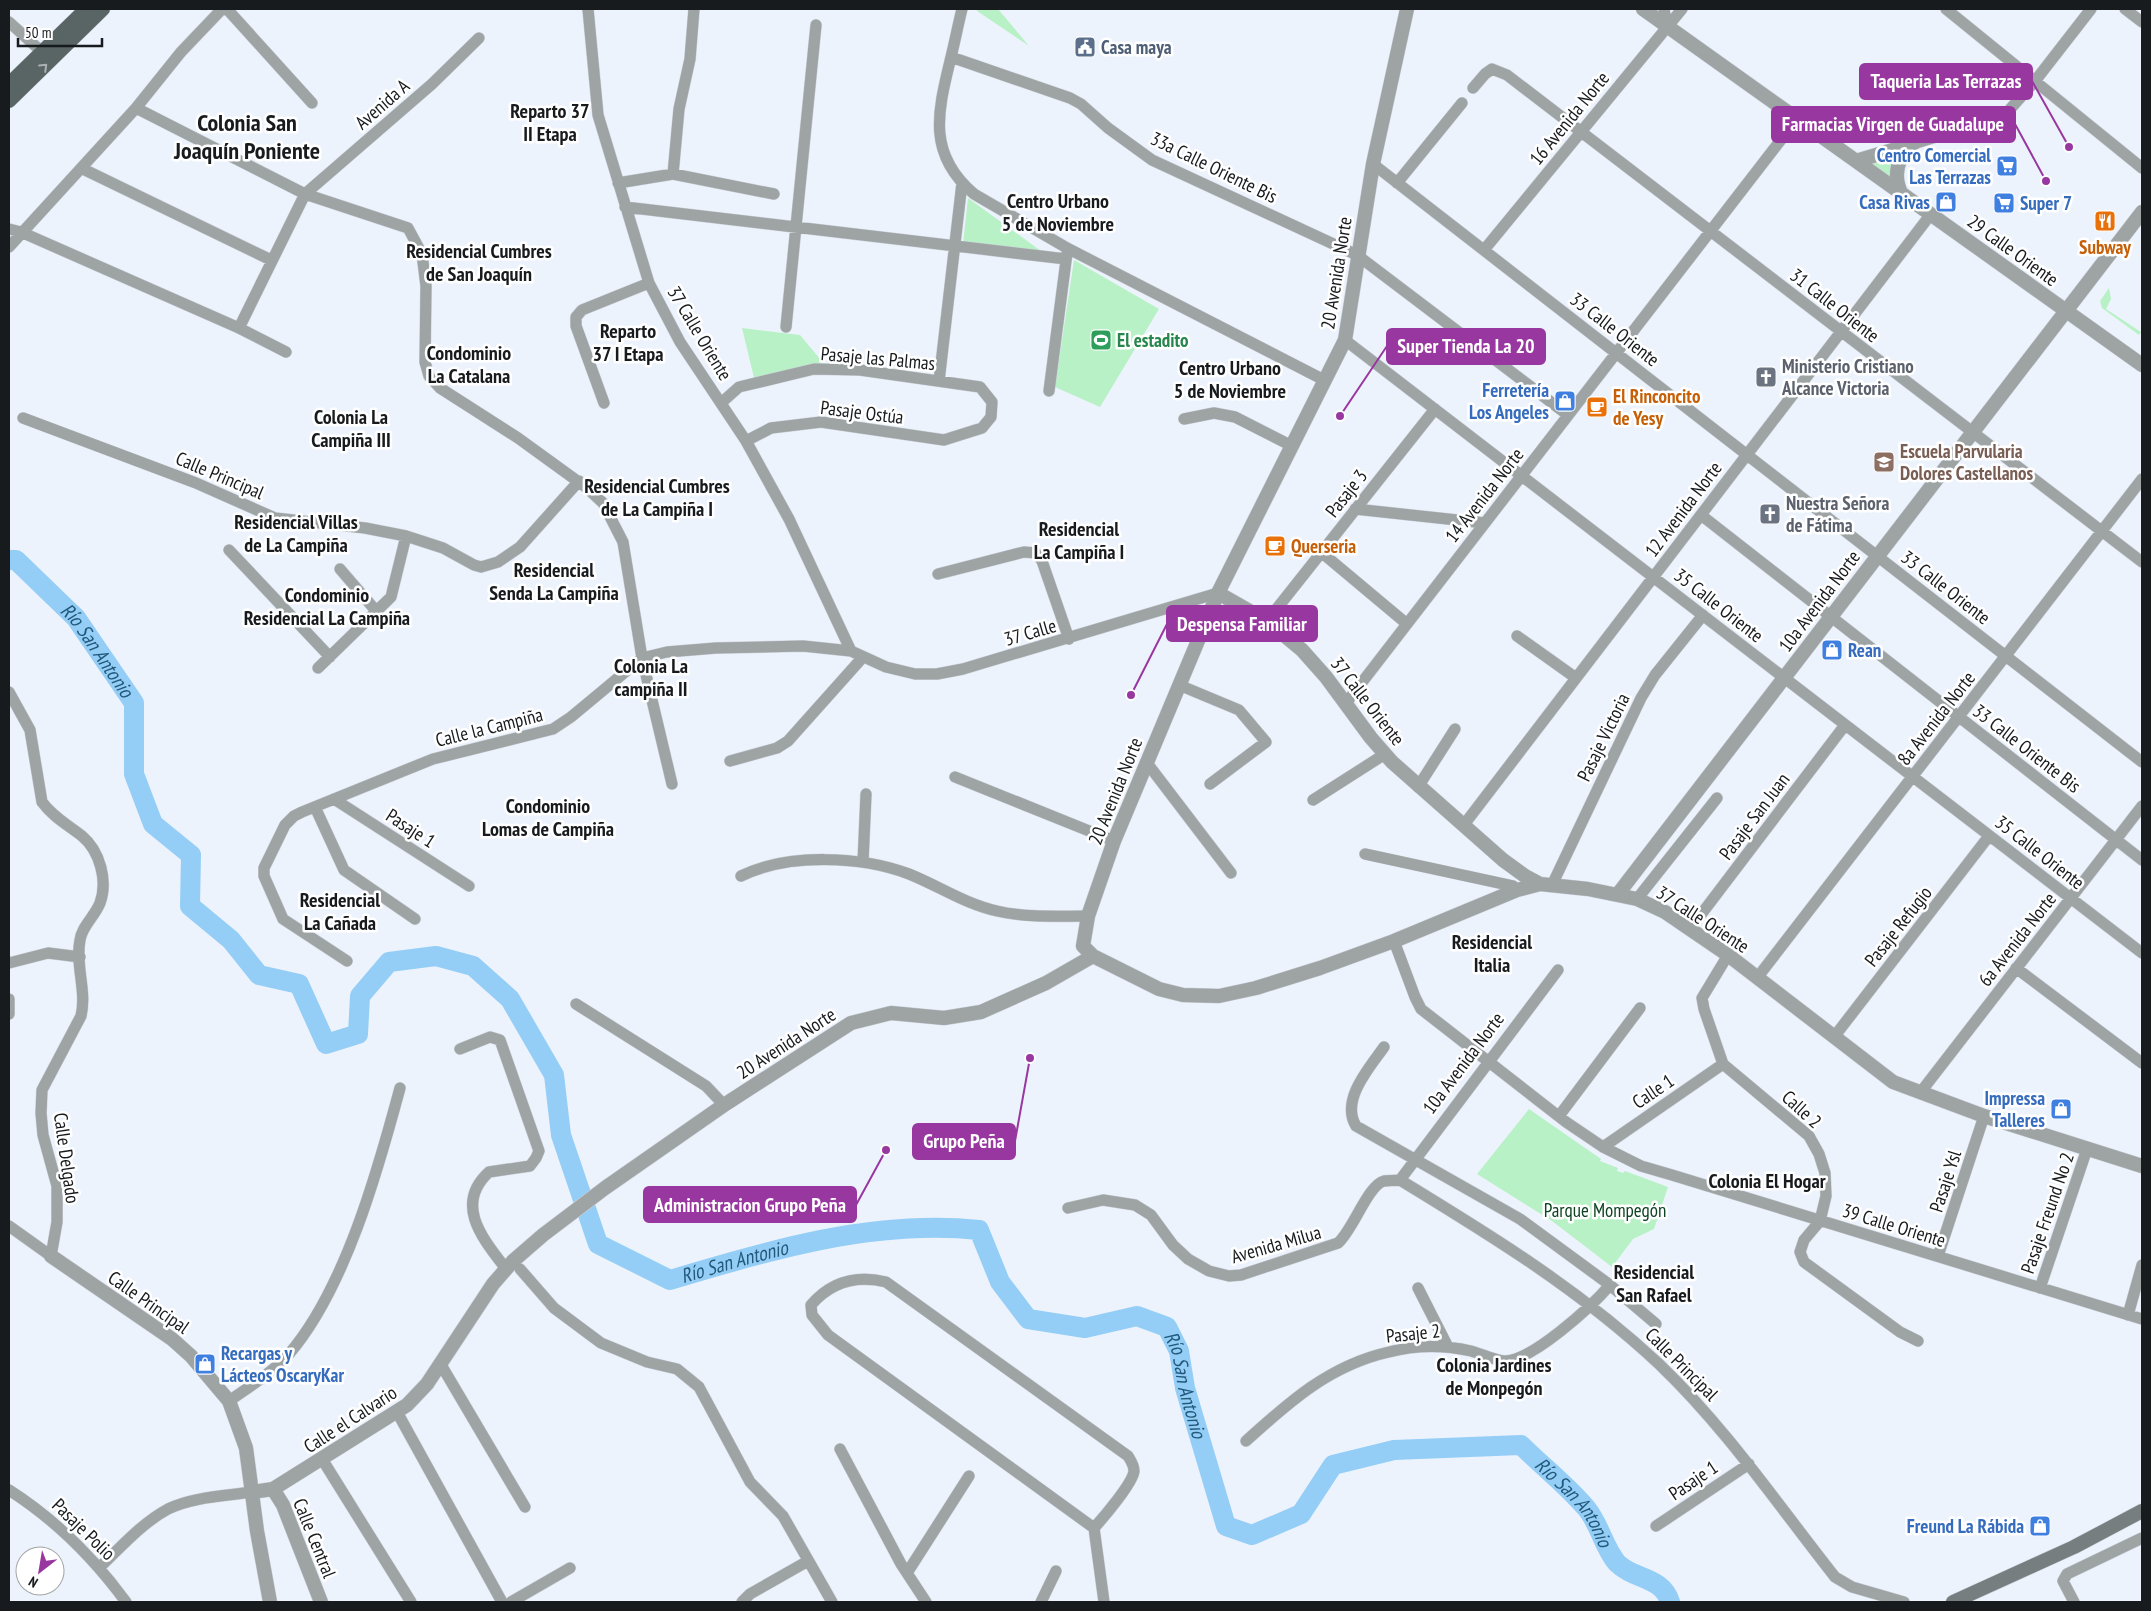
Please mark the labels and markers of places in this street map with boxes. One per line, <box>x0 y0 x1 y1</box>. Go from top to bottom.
public building icon: Casa maya <box>1073 35 1097 59</box>
place label: Casa maya <box>1101 35 1172 59</box>
callout: Taqueria Las Terrazas <box>1860 64 2032 99</box>
callout: Farmacias Virgen de Guadalupe <box>1772 107 2015 142</box>
place label: Centro Comercial Las Terrazas <box>1877 143 1991 189</box>
supermarket icon: Centro Comercial Las Terrazas <box>1995 154 2019 178</box>
place label: Casa Rivas <box>1859 190 1930 214</box>
shop icon: Casa Rivas <box>1934 190 1958 214</box>
supermarket icon: Super 7 <box>1992 191 2016 215</box>
place label: Super 7 <box>2020 191 2072 215</box>
restaurant icon: Subway <box>2093 209 2117 233</box>
place label: Subway <box>2079 235 2131 259</box>
sports icon: El estadito <box>1089 328 1113 352</box>
place label: El estadito <box>1117 328 1189 352</box>
callout: Super Tienda La 20 <box>1387 329 1545 364</box>
place label: Ministerio Cristiano Alcance Victoria <box>1781 354 1914 400</box>
church icon: Ministerio Cristiano Alcance Victoria <box>1754 365 1778 389</box>
place label: Ferretería Los Angeles <box>1469 378 1549 424</box>
place label: El Rinconcito de Yesy <box>1613 384 1700 430</box>
shop icon: Ferretería Los Angeles <box>1553 389 1577 413</box>
cafe icon: El Rinconcito de Yesy <box>1585 395 1609 419</box>
place label: Escuela Parvularia Dolores Castellanos <box>1900 439 2033 485</box>
school or university icon: Escuela Parvularia Dolores Castellanos <box>1872 450 1896 474</box>
place label: Nuestra Señora de Fátima <box>1786 491 1889 537</box>
church icon: Nuestra Señora de Fátima <box>1758 502 1782 526</box>
cafe icon: Querseria <box>1263 534 1287 558</box>
place label: Querseria <box>1291 534 1356 558</box>
callout: Despensa Familiar <box>1167 606 1317 641</box>
shop icon: Rean <box>1820 638 1844 662</box>
place label: Rean <box>1848 638 1881 662</box>
place label: Impressa Talleres <box>1985 1086 2045 1132</box>
shop icon: Impressa Talleres <box>2049 1097 2073 1121</box>
callout: Grupo Peña <box>913 1124 1015 1159</box>
callout: Administracion Grupo Peña <box>644 1187 856 1222</box>
place label: Recargas y Lácteos OscaryKar <box>221 1341 344 1387</box>
shop icon: Recargas y Lácteos OscaryKar <box>193 1352 217 1376</box>
place label: Freund La Rábida <box>1907 1514 2024 1538</box>
shop icon: Freund La Rábida <box>2028 1514 2052 1538</box>

